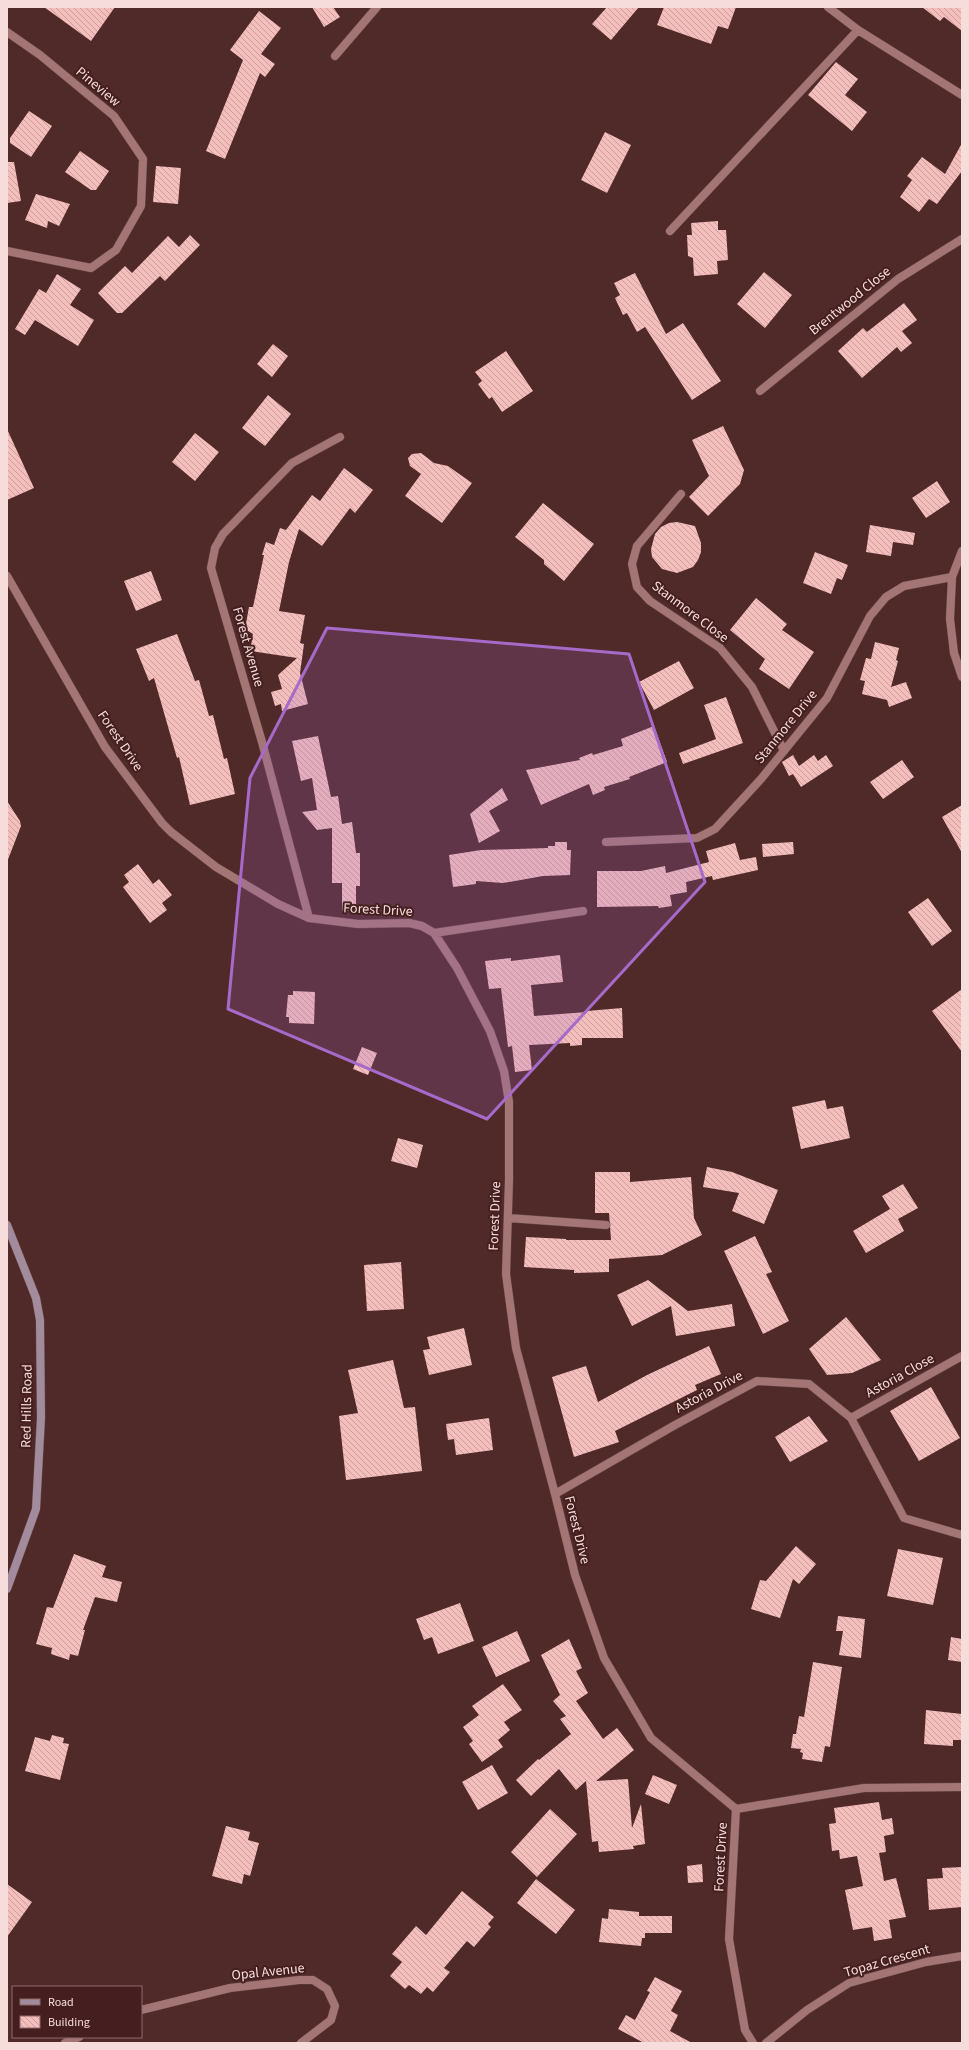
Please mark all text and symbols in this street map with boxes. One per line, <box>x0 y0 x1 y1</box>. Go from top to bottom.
street label: Pineview <box>71 62 125 112</box>
street label: Brentwood Close <box>805 262 895 340</box>
street label: Stanmore Close <box>647 576 733 648</box>
street label: Forest Avenue <box>227 605 269 689</box>
street label: Stanmore Drive <box>750 686 822 768</box>
street label: Forest Drive <box>92 707 148 775</box>
street label: Forest Drive <box>343 898 413 922</box>
street label: Forest Drive <box>484 1181 506 1251</box>
street label: Astoria Close <box>862 1349 938 1403</box>
street label: Red Hills Road <box>16 1364 38 1448</box>
street label: Astoria Drive <box>672 1366 746 1418</box>
street label: Forest Drive <box>559 1494 595 1566</box>
street label: Forest Drive <box>709 1822 733 1892</box>
street label: Topaz Crescent <box>842 1939 933 1983</box>
street label: Opal Avenue <box>230 1958 306 1986</box>
legend <box>12 1986 142 2038</box>
text: Road <box>48 1994 74 2011</box>
text: Building <box>48 2014 90 2031</box>

